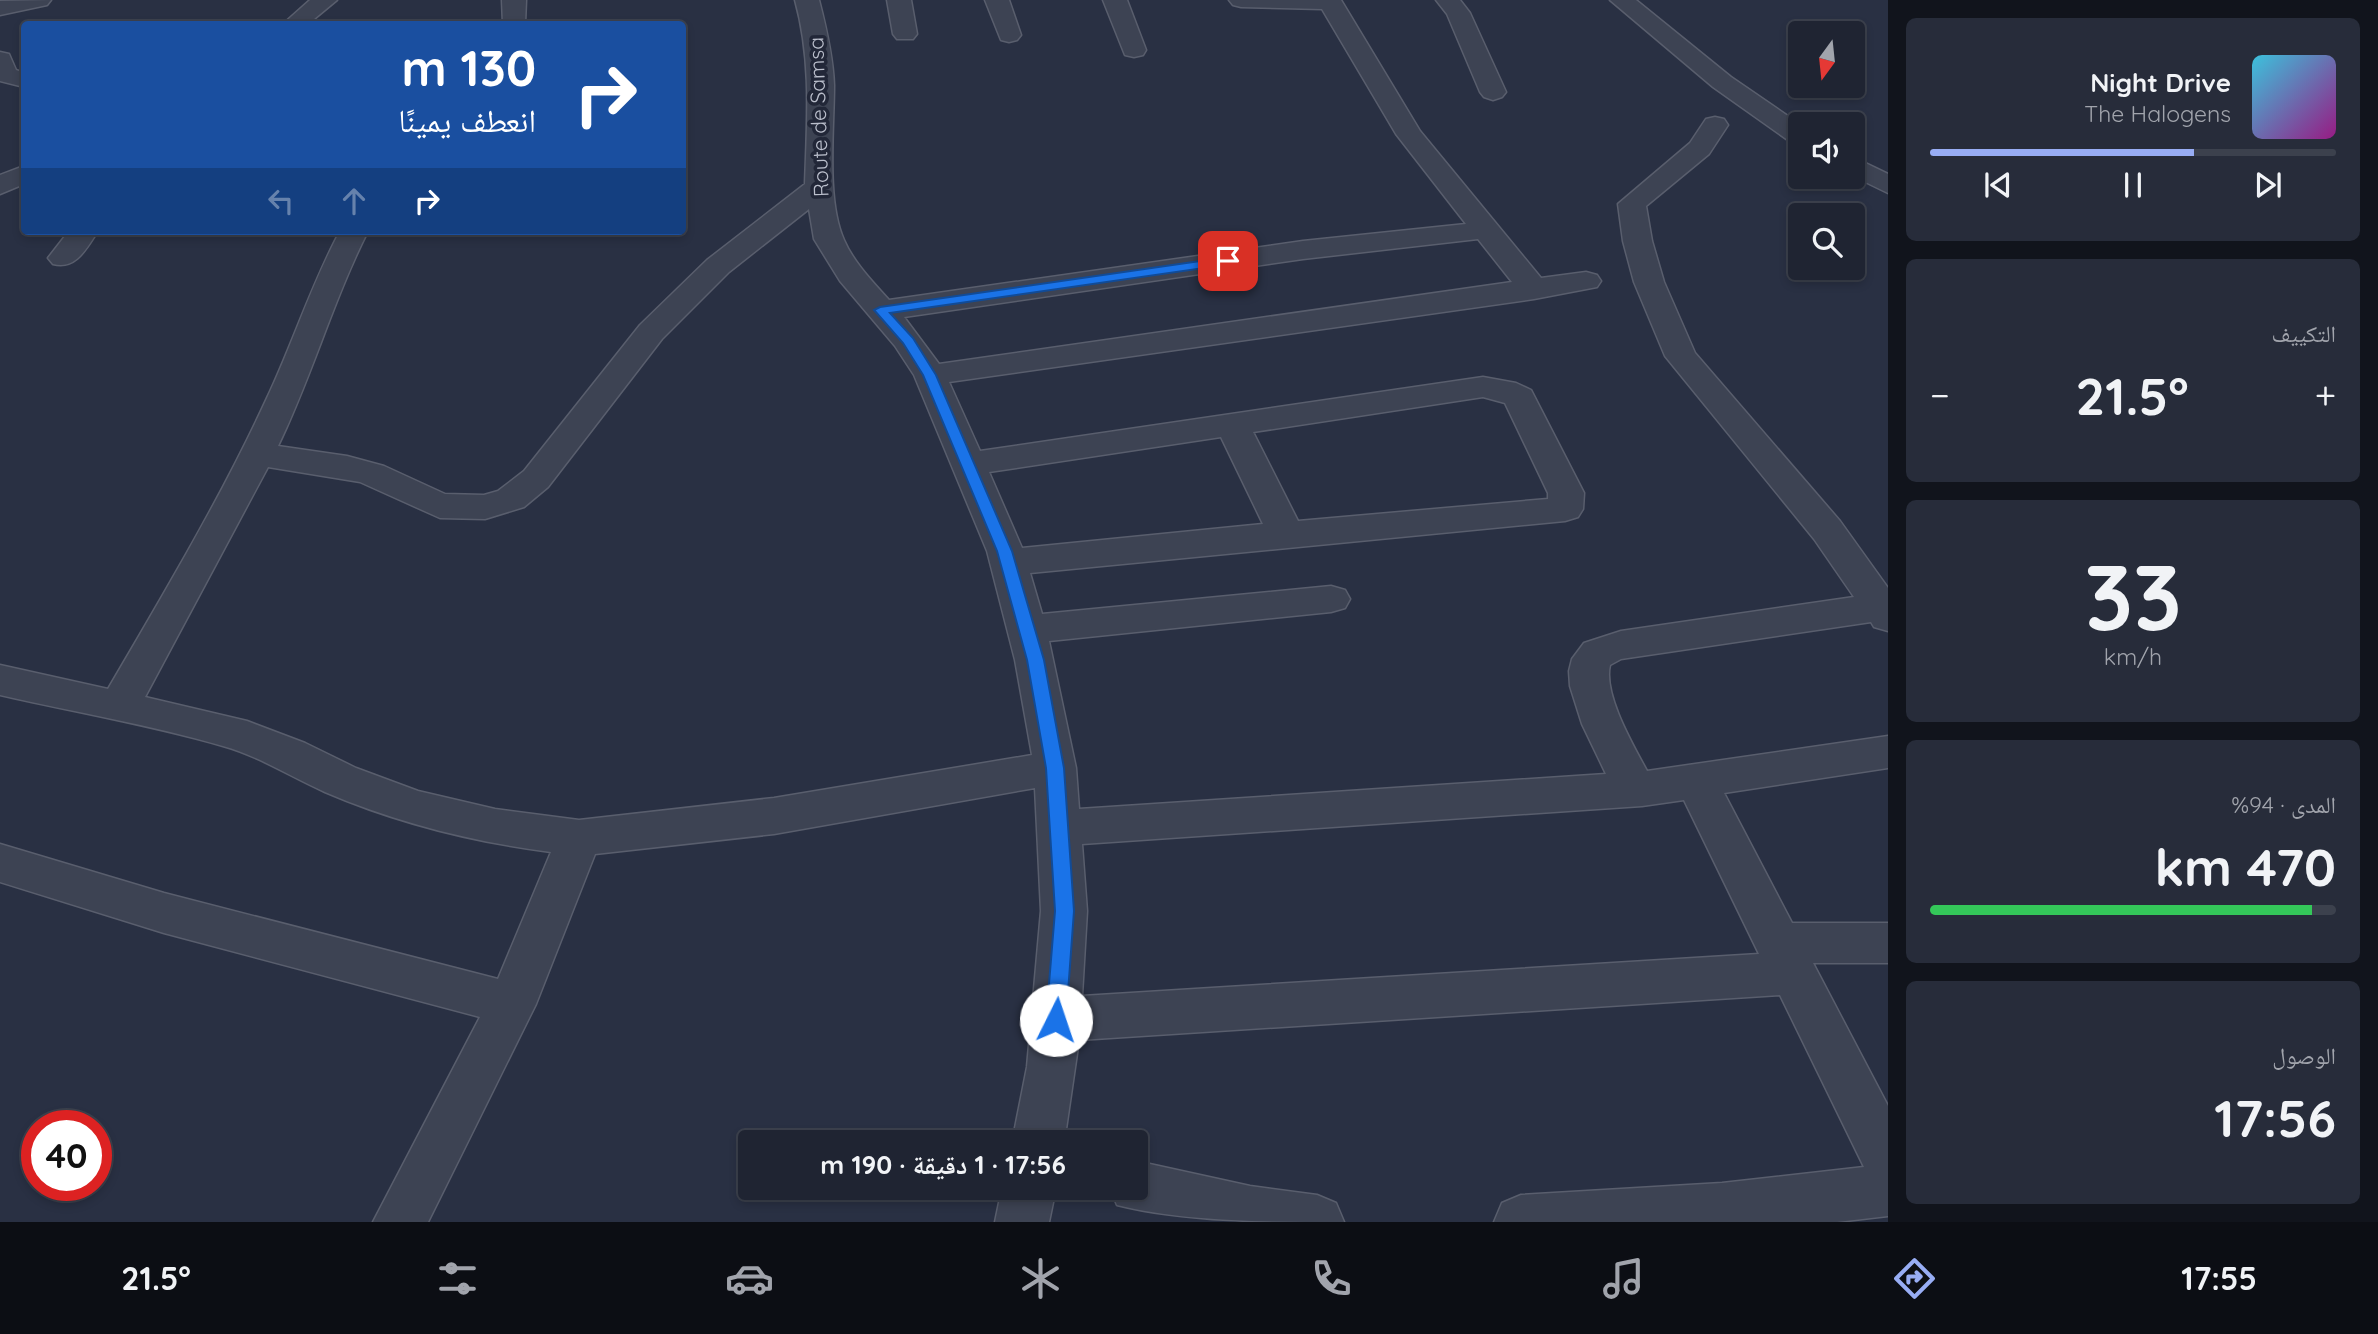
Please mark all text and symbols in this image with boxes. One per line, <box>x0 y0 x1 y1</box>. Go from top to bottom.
north arrow <box>1788 21 1866 98</box>
map controls <box>1788 21 1865 280</box>
text: 130 m <box>402 37 536 98</box>
street label: Route de Samsa <box>802 37 834 197</box>
icon: right <box>560 49 651 140</box>
text: Night Drive <box>2090 66 2231 99</box>
text: The Halogens <box>2084 99 2231 128</box>
text: انعطف يمينًا <box>398 100 536 140</box>
button: sound <box>1788 112 1865 189</box>
icon: previous <box>1979 166 2017 204</box>
icon: pause <box>2114 166 2152 204</box>
icon: next <box>2249 166 2287 204</box>
icon: left <box>262 182 300 220</box>
icon: ahead <box>335 182 373 220</box>
icon: right <box>408 182 446 220</box>
button: search <box>1788 203 1865 280</box>
pin <box>1198 231 1258 291</box>
icon: arrive <box>1209 242 1247 280</box>
text: التكييف <box>2271 319 2336 348</box>
text: 21.5° <box>2076 363 2189 428</box>
text: − <box>1930 371 1950 419</box>
text: + <box>2315 371 2336 419</box>
text: 33 <box>2084 539 2182 653</box>
text: km/h <box>2104 642 2162 671</box>
text: المدى · 94% <box>2231 790 2336 819</box>
text: 470 km <box>2154 834 2336 899</box>
position arrow <box>1019 983 1093 1057</box>
text: الوصول <box>2272 1041 2336 1070</box>
text: 17:56 <box>2214 1085 2336 1150</box>
speed limit sign: 40 <box>21 1110 112 1201</box>
text: 17:56 · 1 دقيقة · 190 m <box>820 1148 1066 1181</box>
icon: filters <box>433 1254 482 1303</box>
icon: car <box>725 1254 774 1303</box>
icon: climate <box>1016 1254 1065 1303</box>
icon: phone <box>1307 1254 1356 1303</box>
icon: music <box>1599 1254 1648 1303</box>
icon: directions <box>1890 1254 1939 1303</box>
text: 21.5° <box>121 1258 191 1298</box>
text: 17:55 <box>2181 1258 2257 1298</box>

